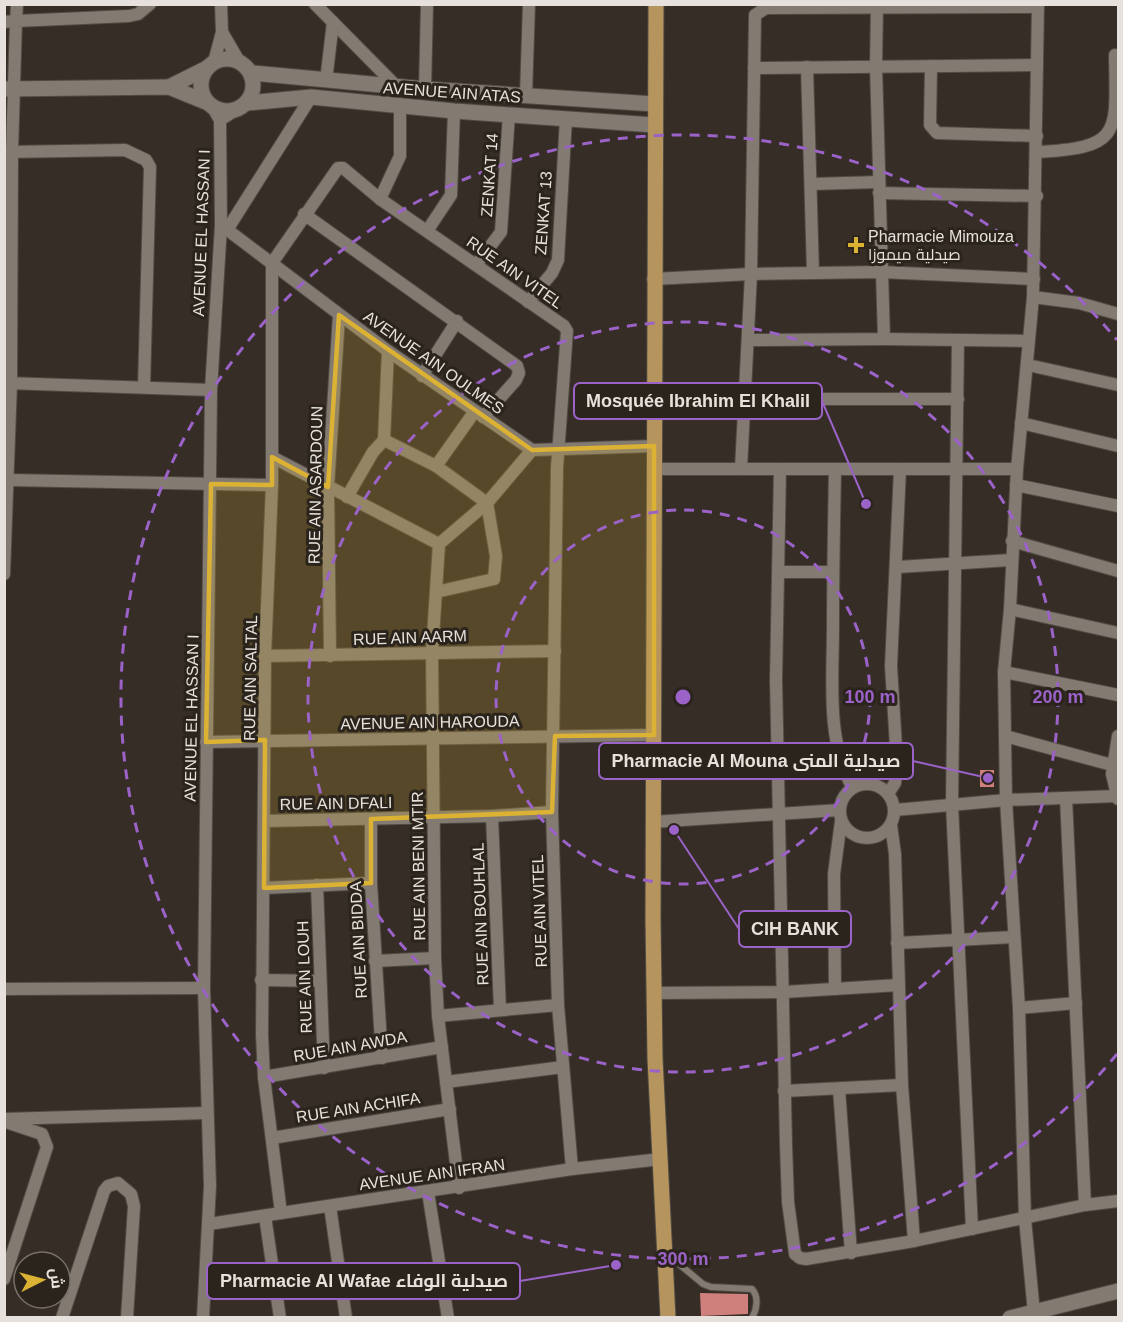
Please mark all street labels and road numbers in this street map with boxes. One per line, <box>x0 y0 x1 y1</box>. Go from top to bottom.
street label: AVENUE AIN ATAS <box>383 79 521 106</box>
street label: ZENKAT 14 <box>478 133 501 217</box>
street label: AVENUE EL HASSAN I <box>190 149 213 317</box>
street label: ZENKAT 13 <box>532 171 555 255</box>
street label: RUE AIN VITEL <box>464 233 566 312</box>
street label: AVENUE AIN OULMES <box>360 308 507 417</box>
street label: RUE AIN ASARDOUN <box>306 406 325 564</box>
street label: RUE AIN SALTAL <box>241 615 260 741</box>
street label: RUE AIN AARM <box>353 627 467 648</box>
street label: AVENUE EL HASSAN I <box>182 634 201 802</box>
street label: AVENUE AIN HAROUDA <box>340 712 520 733</box>
street label: RUE AIN BENI MTIR <box>409 791 428 941</box>
street label: RUE AIN DFALI <box>279 794 393 813</box>
street label: RUE AIN BOUHLAL <box>470 842 491 986</box>
street label: RUE AIN VITEL <box>529 854 550 968</box>
street label: RUE AIN BIDDA <box>347 881 370 999</box>
street label: RUE AIN LOUH <box>294 920 315 1034</box>
street label: RUE AIN AWDA <box>292 1028 409 1065</box>
street label: RUE AIN ACHIFA <box>295 1089 422 1126</box>
street label: AVENUE AIN IFRAN <box>358 1156 506 1193</box>

